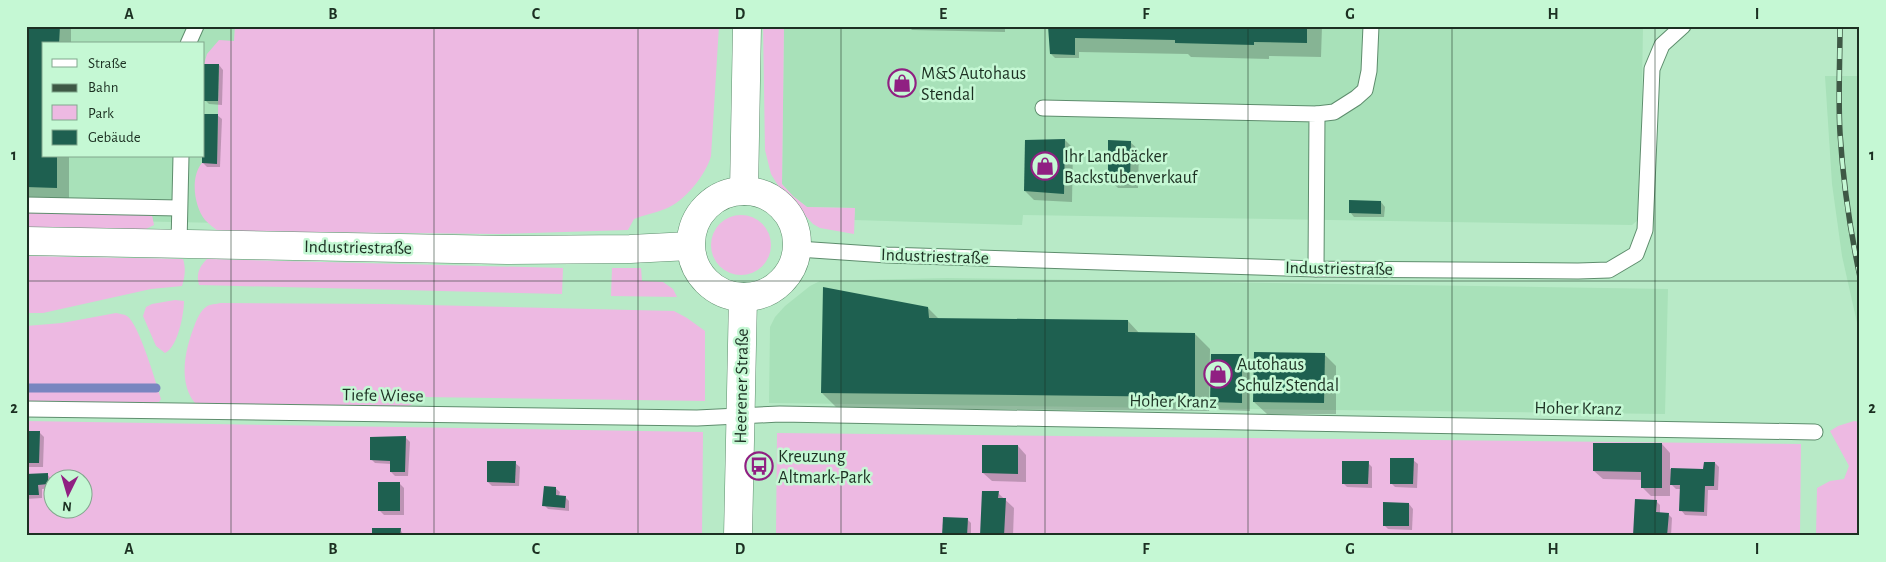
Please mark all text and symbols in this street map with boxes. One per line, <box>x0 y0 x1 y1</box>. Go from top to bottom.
text: A <box>124 6 134 22</box>
text: B <box>328 6 338 22</box>
text: C <box>532 6 541 22</box>
text: D <box>735 6 746 22</box>
text: E <box>939 6 947 22</box>
text: F <box>1142 6 1150 22</box>
text: G <box>1345 6 1355 22</box>
text: H <box>1547 6 1559 22</box>
text: I <box>1755 6 1759 22</box>
legend <box>42 42 205 158</box>
text: Straße <box>88 56 127 71</box>
place label: M&S Autohaus Stendal <box>921 65 1026 104</box>
shop icon: M&S Autohaus Stendal <box>887 68 917 98</box>
text: Bahn <box>88 80 118 95</box>
text: Park <box>88 106 114 121</box>
text: Gebäude <box>88 130 141 145</box>
text: 1 <box>11 147 17 163</box>
text: 1 <box>1869 147 1875 163</box>
place label: Ihr Landbäcker Backstubenverkauf <box>1064 148 1199 187</box>
shop icon: Ihr Landbäcker Backstubenverkauf <box>1030 151 1060 181</box>
street label: Industriestraße <box>304 238 412 258</box>
street label: Industriestraße <box>881 246 989 268</box>
street label: Industriestraße <box>1285 259 1393 279</box>
street label: Heerener Straße <box>732 328 752 444</box>
place label: Autohaus Schulz Stendal <box>1237 356 1339 395</box>
shop icon: Autohaus Schulz Stendal <box>1203 359 1233 389</box>
street label: Tiefe Wiese <box>342 386 424 406</box>
street label: Hoher Kranz <box>1129 392 1217 412</box>
street label: Hoher Kranz <box>1534 399 1622 419</box>
text: 2 <box>10 400 18 416</box>
text: 2 <box>1868 400 1876 416</box>
place label: Kreuzung Altmark-Park <box>778 448 871 487</box>
bus stop icon: Kreuzung Altmark-Park <box>744 451 774 481</box>
north arrow <box>42 470 92 520</box>
text: N <box>61 499 72 513</box>
text: A <box>124 541 134 557</box>
text: B <box>328 541 338 557</box>
text: C <box>532 541 541 557</box>
text: D <box>735 541 746 557</box>
text: E <box>939 541 947 557</box>
text: F <box>1142 541 1150 557</box>
text: G <box>1345 541 1355 557</box>
text: H <box>1547 541 1559 557</box>
text: I <box>1755 541 1759 557</box>

